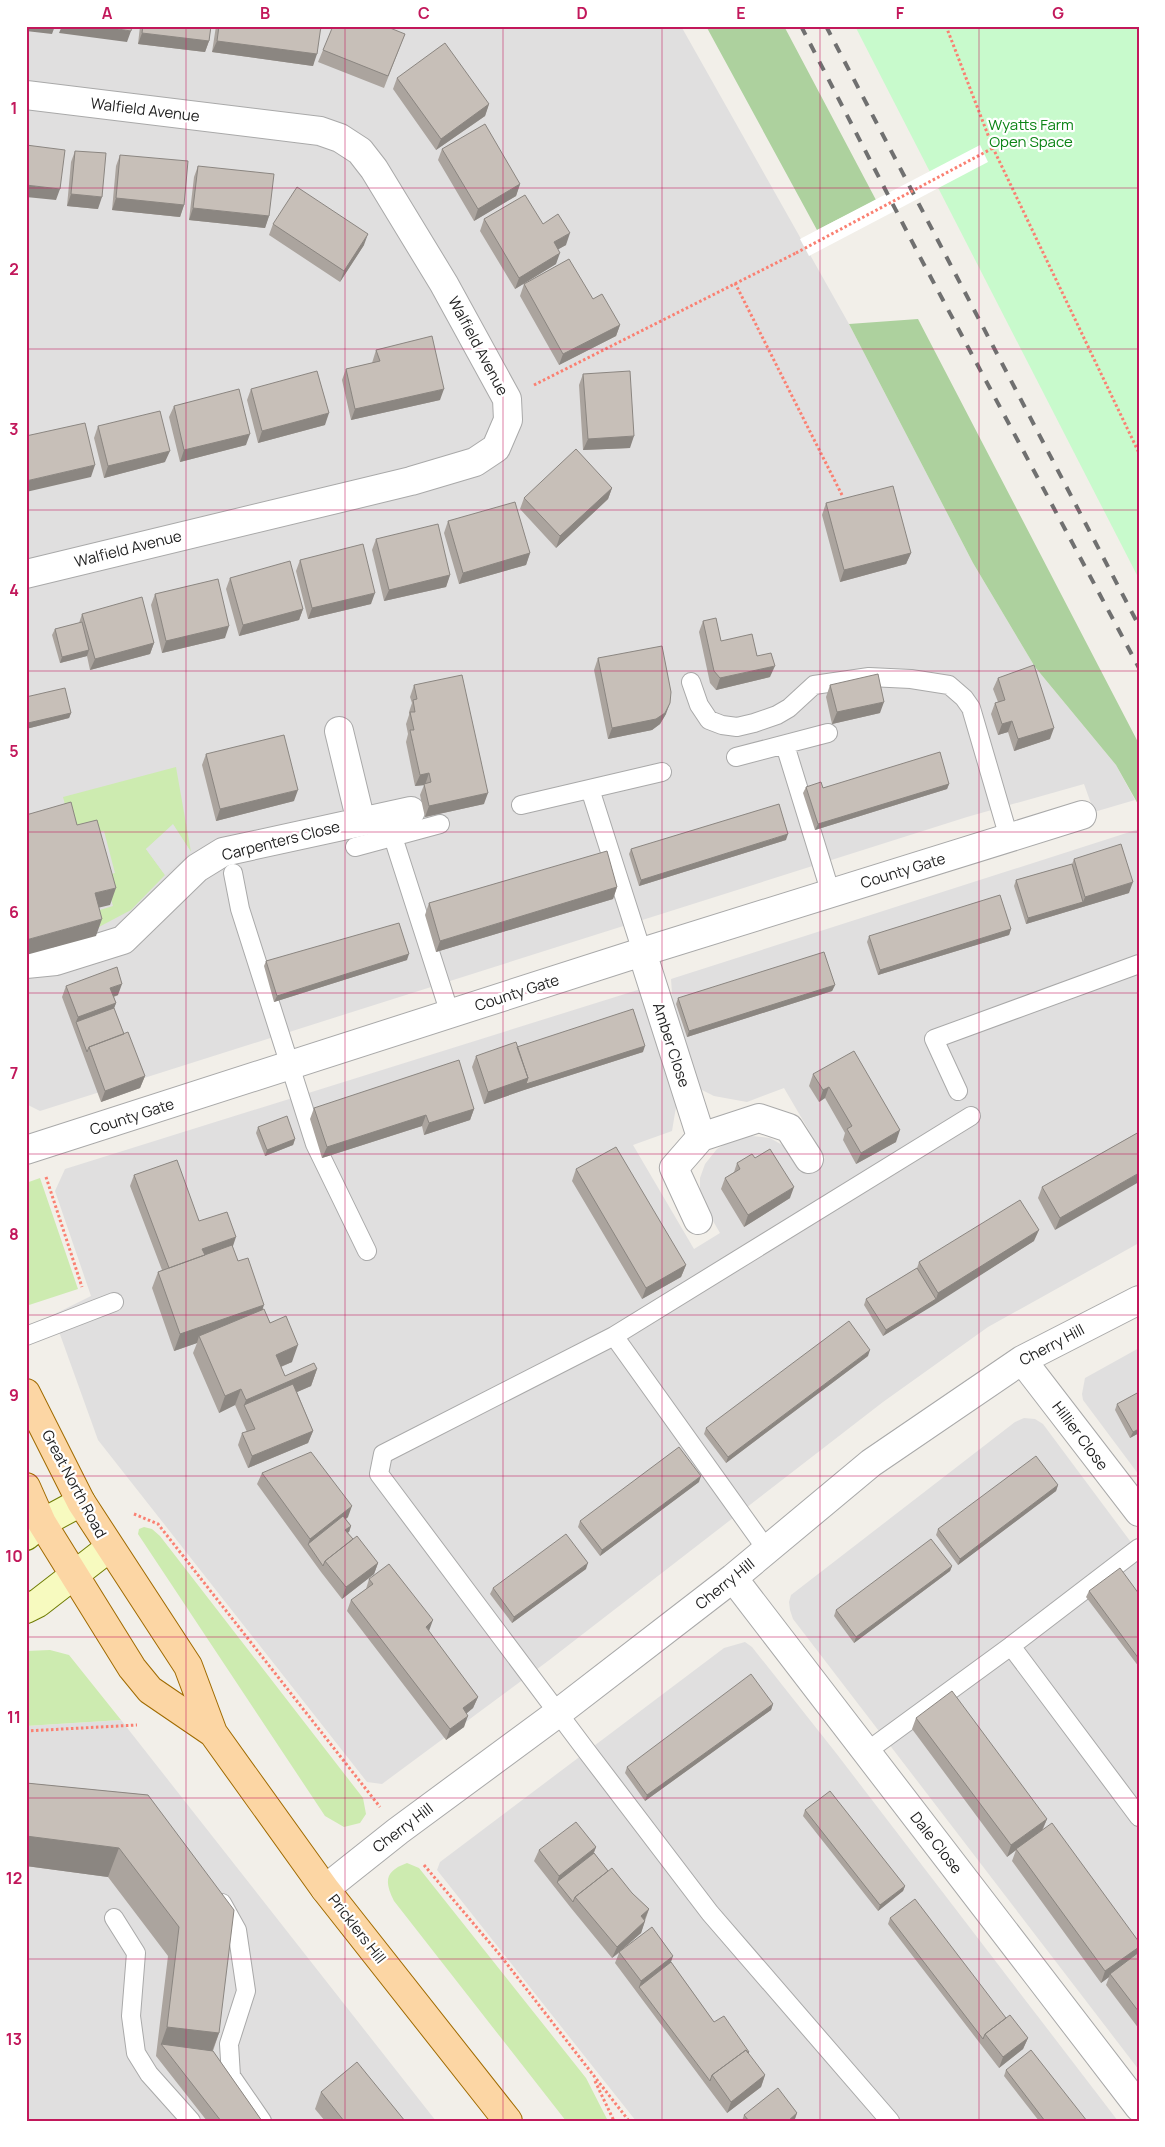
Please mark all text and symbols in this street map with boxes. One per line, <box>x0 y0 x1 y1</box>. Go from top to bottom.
text: A <box>102 2 113 24</box>
text: B <box>260 2 270 24</box>
text: C <box>418 2 430 24</box>
text: D <box>576 2 588 24</box>
text: E <box>736 2 746 24</box>
text: F <box>896 2 905 24</box>
text: G <box>1052 2 1064 24</box>
street label: Walfield Avenue <box>89 92 201 127</box>
text: 1 <box>10 97 18 119</box>
park label: Wyatts Farm Open Space <box>988 114 1074 152</box>
text: 2 <box>9 258 19 280</box>
street label: Walfield Avenue <box>443 292 514 399</box>
text: 3 <box>9 418 19 440</box>
street label: Walfield Avenue <box>72 525 184 572</box>
text: 4 <box>9 579 19 601</box>
text: 5 <box>9 740 19 762</box>
street label: Carpenters Close <box>220 816 342 865</box>
street label: County Gate <box>858 848 948 893</box>
text: 6 <box>9 901 19 923</box>
street label: County Gate <box>472 969 562 1016</box>
street label: Amber Close <box>648 1000 695 1090</box>
text: 7 <box>10 1062 18 1084</box>
street label: County Gate <box>87 1093 177 1140</box>
text: 8 <box>9 1223 19 1245</box>
street label: Cherry Hill <box>1016 1319 1088 1370</box>
text: 9 <box>9 1384 19 1406</box>
street label: Hillier Close <box>1048 1397 1113 1475</box>
street label: Great North Road <box>37 1426 112 1542</box>
text: 10 <box>5 1545 23 1567</box>
street label: Cherry Hill <box>691 1553 759 1614</box>
text: 11 <box>7 1706 21 1728</box>
street label: Cherry Hill <box>368 1798 437 1857</box>
street label: Dale Close <box>906 1807 967 1878</box>
text: 12 <box>6 1867 22 1889</box>
street label: Pricklers Hill <box>324 1890 391 1968</box>
text: 13 <box>6 2028 22 2050</box>

